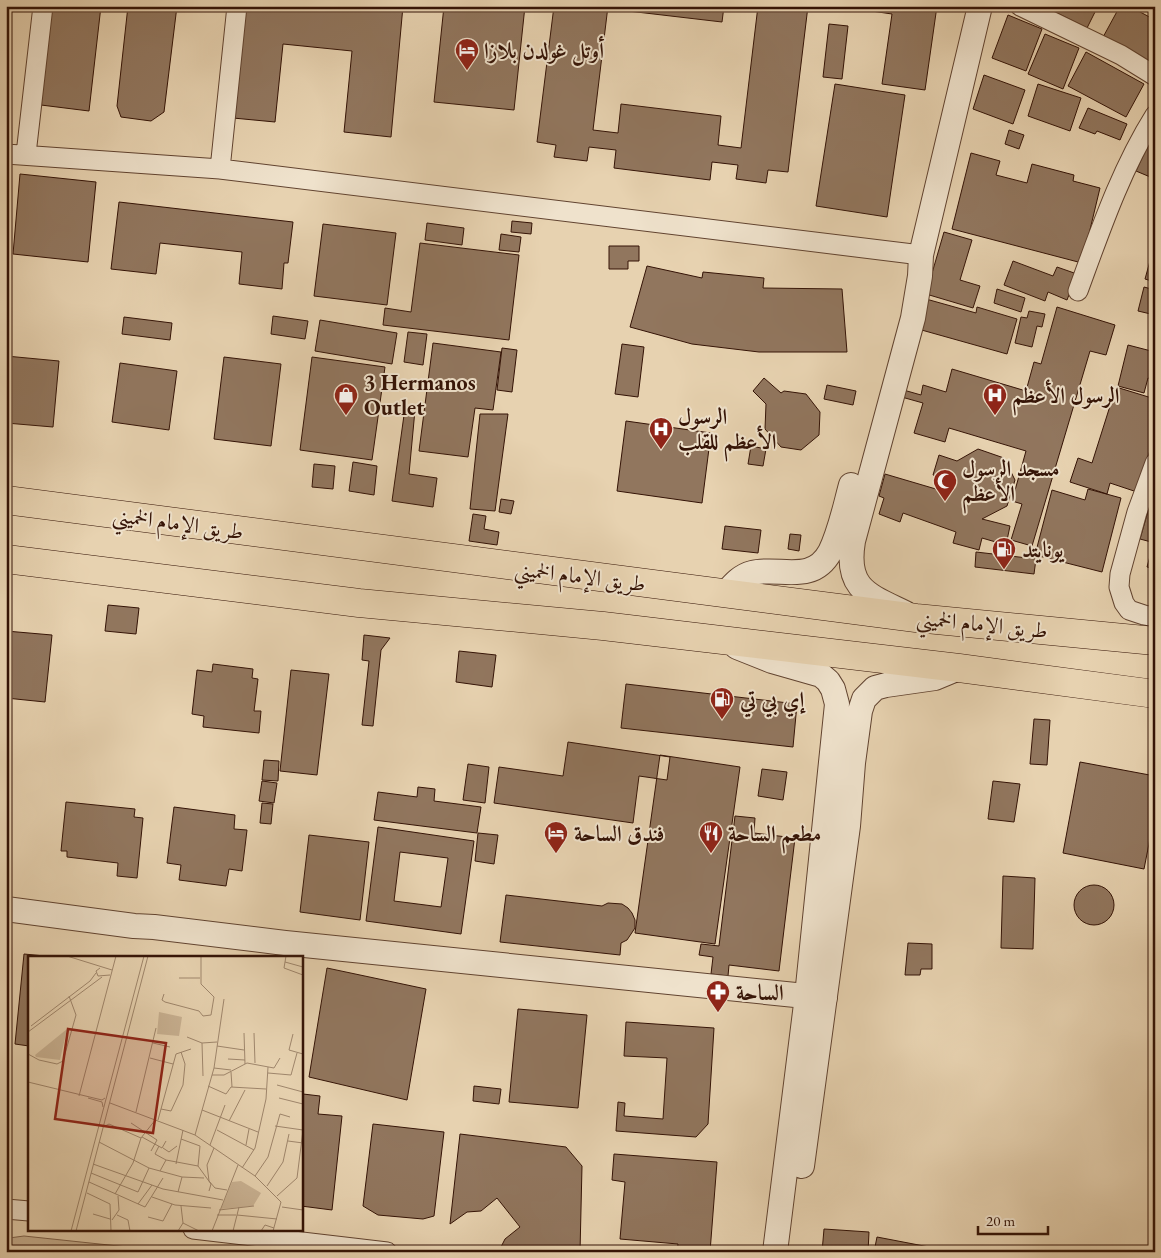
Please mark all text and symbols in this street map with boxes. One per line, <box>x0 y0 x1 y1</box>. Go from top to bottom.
place label: أوتل غولدن بلازا <box>484 35 605 66</box>
hotel icon: أوتل غولدن بلازا <box>454 37 480 71</box>
place label: 3 Hermanos Outlet <box>364 368 476 422</box>
place label: الرسول الأعظم <box>1012 379 1120 416</box>
shop icon: 3 Hermanos Outlet <box>333 382 359 416</box>
hospital icon: الرسول الأعظم <box>982 382 1008 416</box>
place label: الرسول الأعظم للقلب <box>678 402 777 462</box>
hospital icon: الرسول الأعظم للقلب <box>648 416 674 450</box>
place label: مسجد الرسول الأعظم <box>962 454 1060 514</box>
mosque icon: مسجد الرسول الأعظم <box>932 468 958 502</box>
street label: طريق الإمام الخميني <box>110 499 245 552</box>
place label: يونايتد <box>1022 535 1065 564</box>
fuel station icon: يونايتد <box>991 536 1017 570</box>
street label: طريق الإمام الخميني <box>512 554 647 604</box>
street label: طريق الإمام الخميني <box>914 603 1049 651</box>
place label: إي بي تي <box>739 685 807 718</box>
fuel station icon: إي بي تي <box>709 686 735 720</box>
place label: فندق الساحة <box>574 819 664 848</box>
place label: مطعم الساحة <box>728 819 821 854</box>
hotel icon: فندق الساحة <box>543 820 569 854</box>
restaurant icon: مطعم الساحة <box>698 820 724 854</box>
inset map <box>28 956 302 1230</box>
place label: الساحة <box>736 978 784 1007</box>
pharmacy icon: الساحة <box>705 979 731 1013</box>
scale bar <box>978 1203 1048 1235</box>
text: 20 m <box>986 1211 1015 1230</box>

